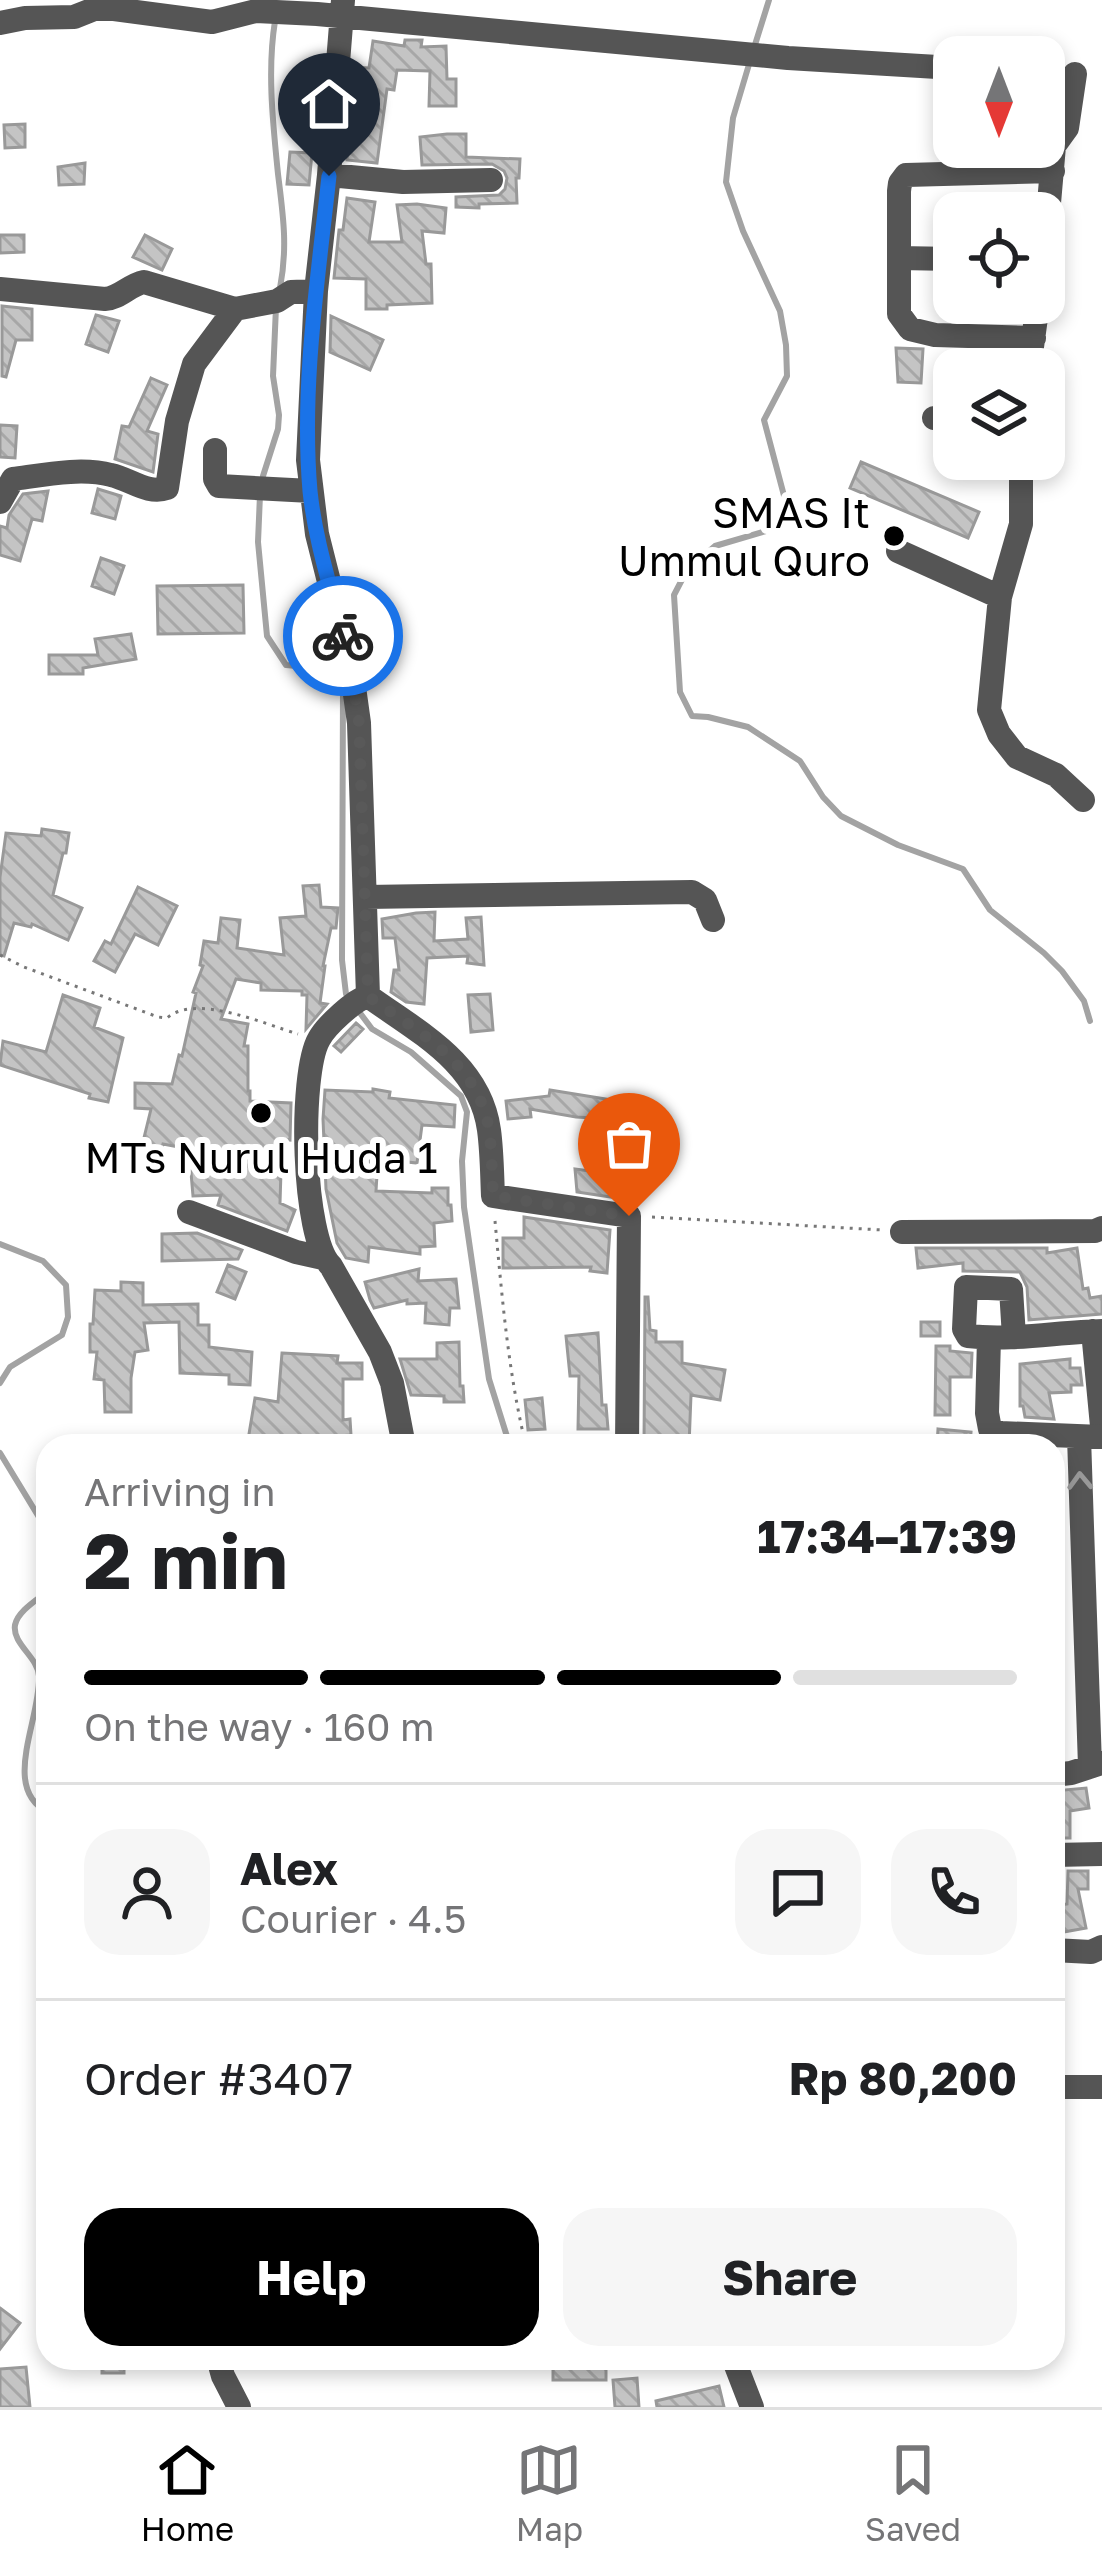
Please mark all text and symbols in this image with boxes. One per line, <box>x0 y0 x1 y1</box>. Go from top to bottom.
north arrow <box>933 36 1065 168</box>
map controls <box>933 36 1065 480</box>
pin <box>278 53 380 176</box>
icon: home <box>296 71 362 137</box>
button: locate <box>933 192 1065 324</box>
button: layers <box>933 348 1065 480</box>
place label: SMAS It Ummul Quro <box>618 487 870 585</box>
marker: SMAS It Ummul Quro <box>881 523 907 549</box>
courier <box>283 576 403 696</box>
icon: bike <box>310 603 376 669</box>
pin <box>578 1093 680 1216</box>
marker: MTs Nurul Huda 1 <box>248 1100 274 1126</box>
icon: bag <box>596 1111 662 1177</box>
place label: MTs Nurul Huda 1 <box>84 1132 438 1182</box>
text: Arriving in <box>84 1468 275 1515</box>
one-way arrow <box>1068 1471 1094 1490</box>
text: 17:34–17:39 <box>757 1509 1017 1563</box>
text: 2 min <box>84 1513 288 1606</box>
text: On the way · 160 m <box>84 1703 435 1750</box>
button: person <box>84 1829 210 1955</box>
button: chat <box>735 1829 861 1955</box>
button: phone <box>891 1829 1017 1955</box>
text: Alex <box>240 1841 338 1895</box>
text: Courier · 4.5 <box>240 1895 466 1942</box>
text: Order #3407 <box>84 2051 353 2105</box>
text: Rp 80,200 <box>788 2051 1017 2105</box>
button: Help <box>84 2208 539 2346</box>
button: Share <box>563 2208 1017 2346</box>
tab: Home <box>141 2437 234 2548</box>
tab: Map <box>516 2437 583 2548</box>
tab: Saved <box>865 2437 961 2548</box>

